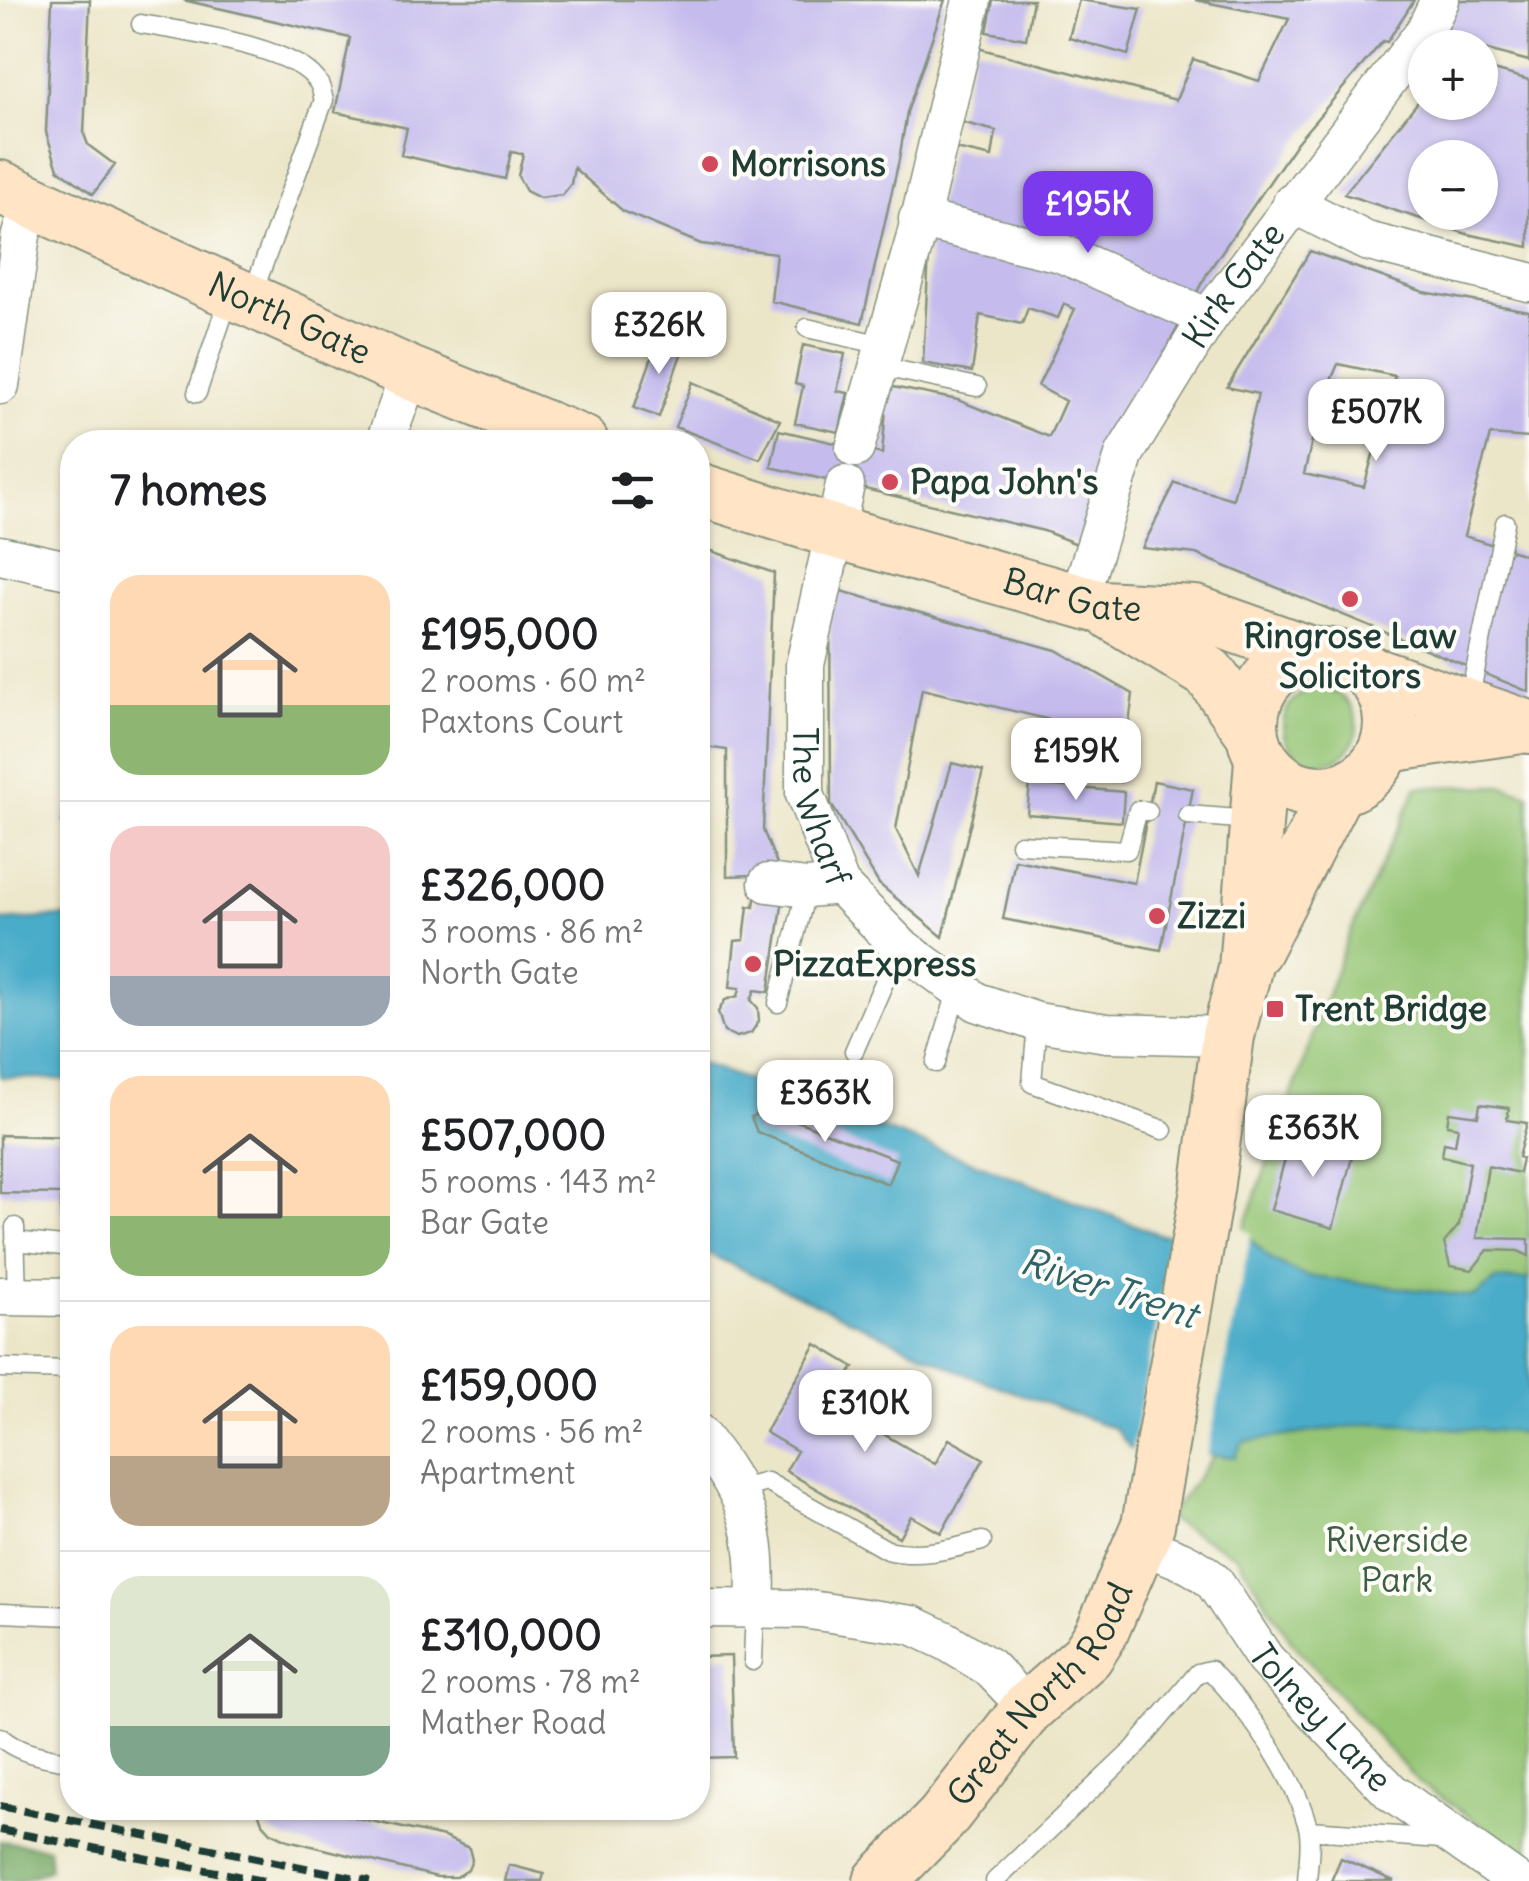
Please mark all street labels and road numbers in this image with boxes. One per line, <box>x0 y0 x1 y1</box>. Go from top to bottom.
street label: Kirk Gate <box>1172 213 1294 356</box>
street label: North Gate <box>202 262 378 373</box>
street label: Bar Gate <box>999 558 1143 630</box>
street label: The Wharf <box>784 727 861 892</box>
street label: Great North Road <box>937 1575 1142 1815</box>
street label: Tolney Lane <box>1240 1635 1402 1800</box>

